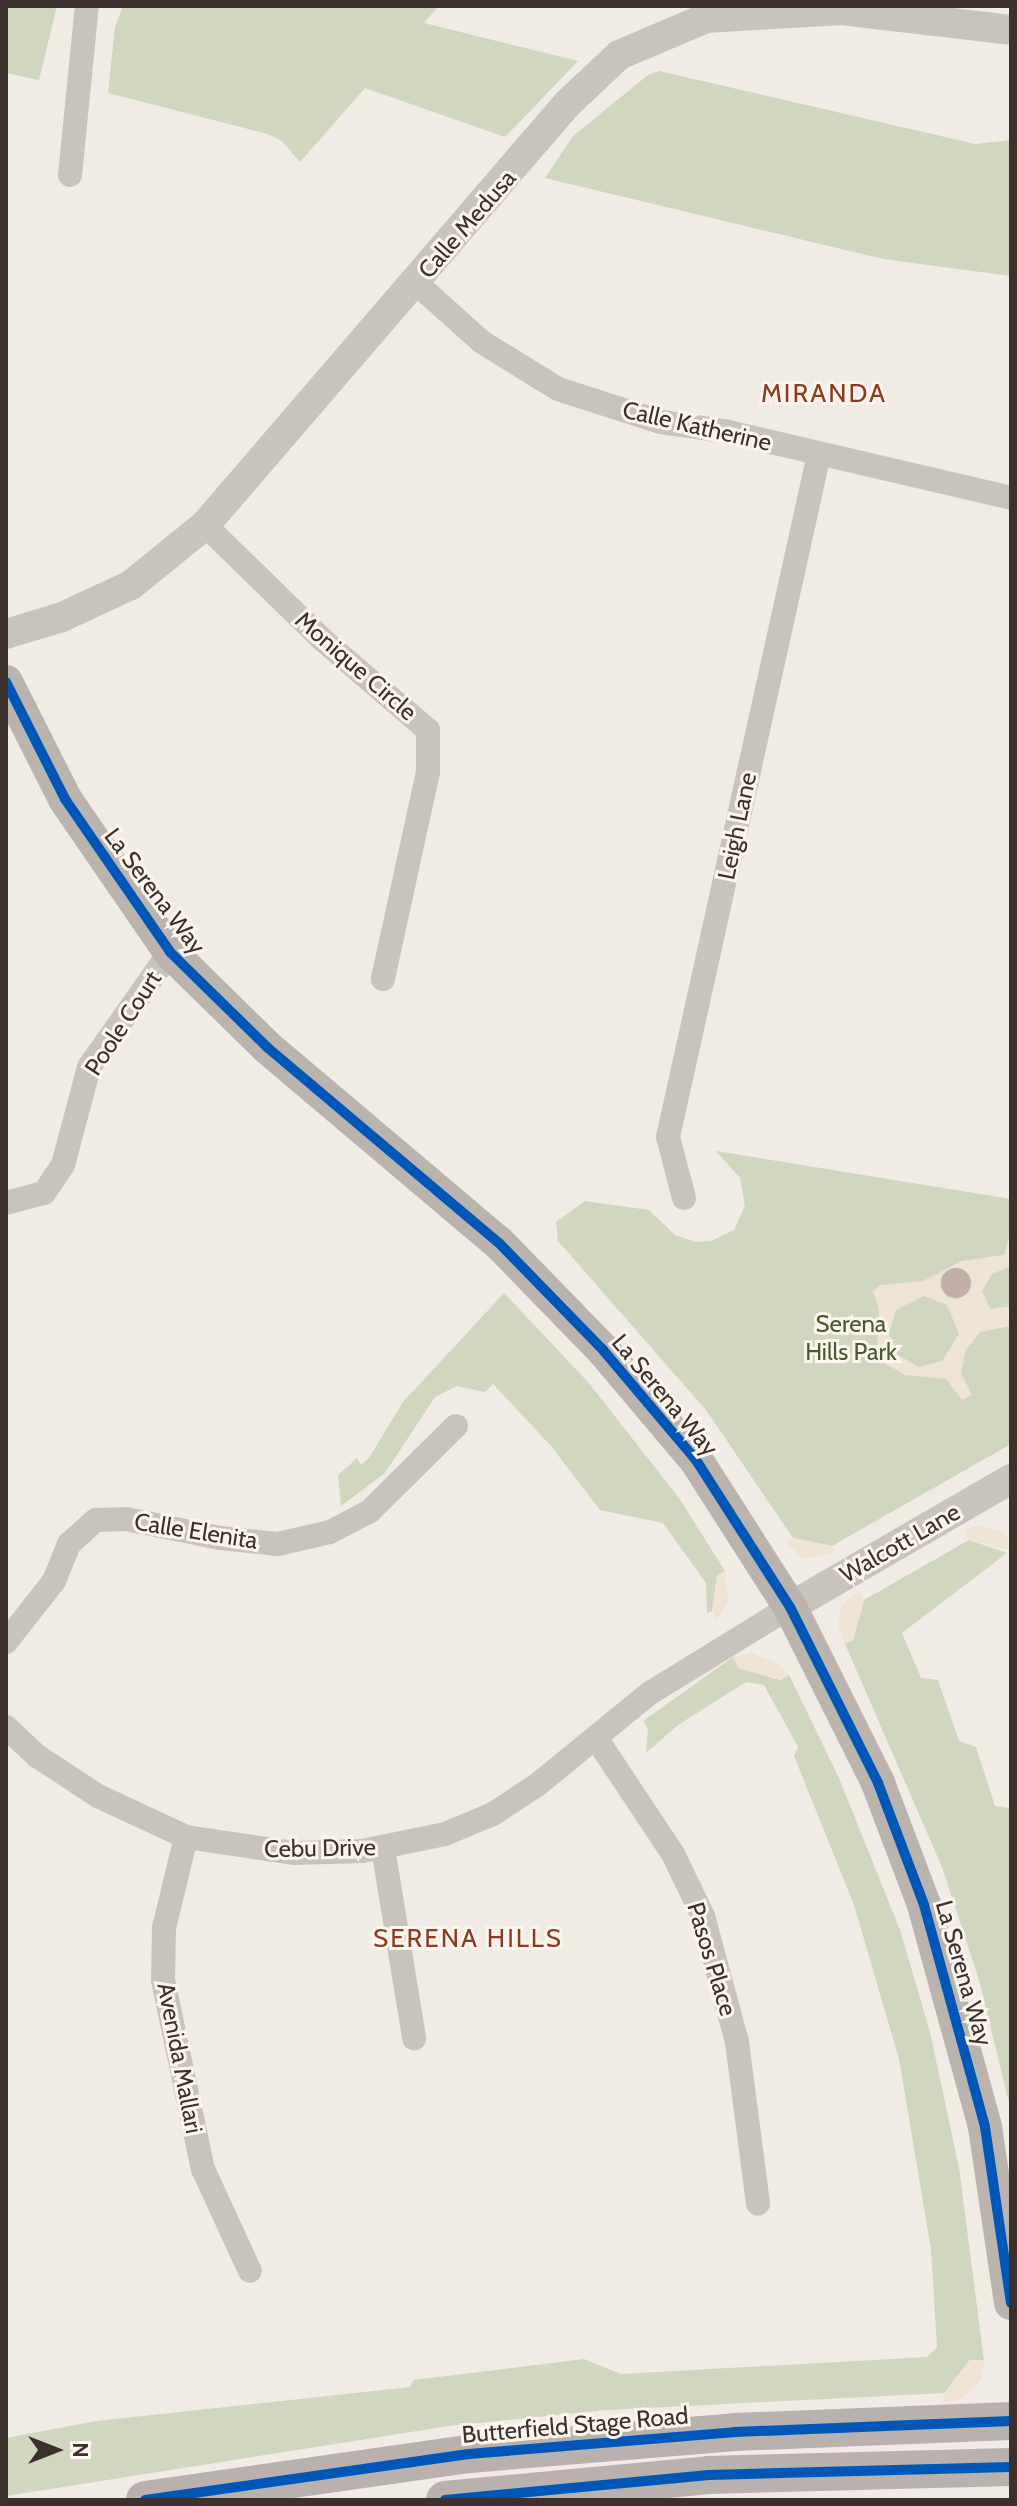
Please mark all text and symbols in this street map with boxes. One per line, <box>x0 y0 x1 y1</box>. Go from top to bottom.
street label: Calle Medusa <box>412 164 522 284</box>
district label: MIRANDA <box>761 378 887 410</box>
street label: Calle Katherine <box>620 395 774 457</box>
street label: Monique Circle <box>290 606 422 726</box>
street label: Leigh Lane <box>712 770 762 882</box>
street label: La Serena Way <box>98 822 212 960</box>
street label: Poole Court <box>79 965 167 1081</box>
park label: Serena Hills Park <box>805 1310 897 1366</box>
street label: La Serena Way <box>606 1328 724 1462</box>
street label: Walcott Lane <box>835 1497 965 1589</box>
street label: Calle Elenita <box>132 1507 260 1555</box>
street label: Cebu Drive <box>264 1833 376 1863</box>
street label: La Serena Way <box>929 1897 999 2049</box>
street label: Pasos Place <box>681 1899 743 2019</box>
district label: SERENA HILLS <box>373 1923 563 1955</box>
street label: Avenida Mallari <box>151 1980 209 2136</box>
street label: Butterfield Stage Road <box>461 2401 689 2449</box>
north arrow <box>16 2410 96 2490</box>
text: N <box>67 2442 94 2458</box>

